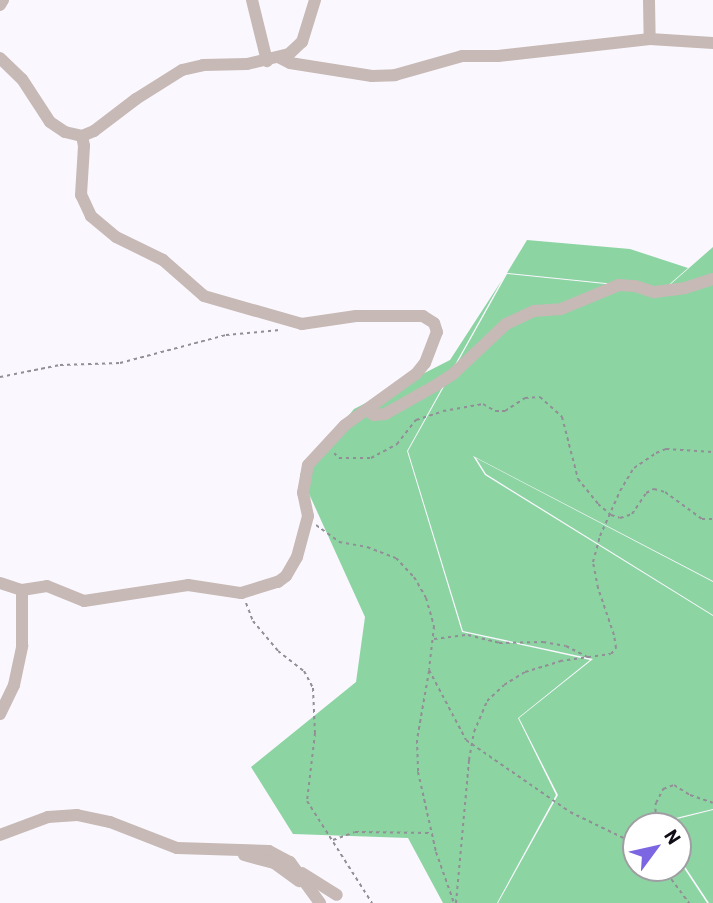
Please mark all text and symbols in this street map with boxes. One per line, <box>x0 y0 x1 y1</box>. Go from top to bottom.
north arrow <box>622 812 692 882</box>
text: N <box>660 825 686 848</box>

